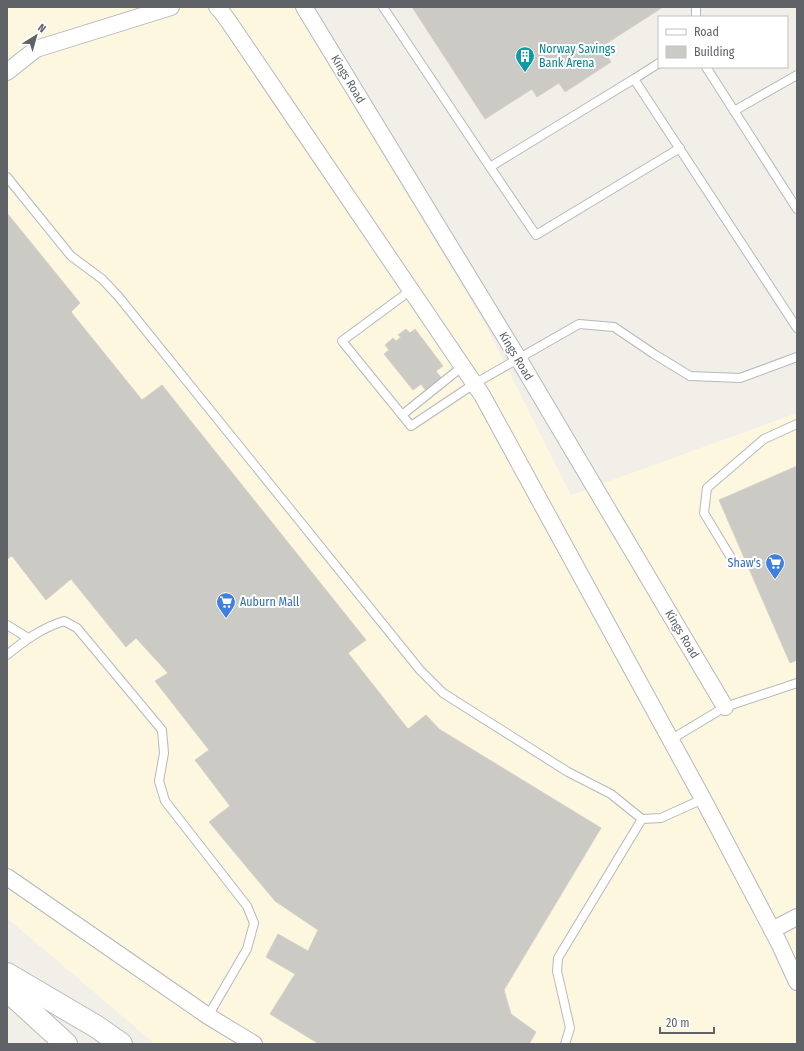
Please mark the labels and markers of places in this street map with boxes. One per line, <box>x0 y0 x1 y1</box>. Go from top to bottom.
place label: Norway Savings Bank Arena <box>539 42 615 70</box>
building icon: Norway Savings Bank Arena <box>514 45 536 73</box>
supermarket icon: Shaw's <box>764 552 786 580</box>
place label: Shaw's <box>728 556 761 570</box>
supermarket icon: Auburn Mall <box>215 591 237 619</box>
place label: Auburn Mall <box>240 595 299 609</box>

